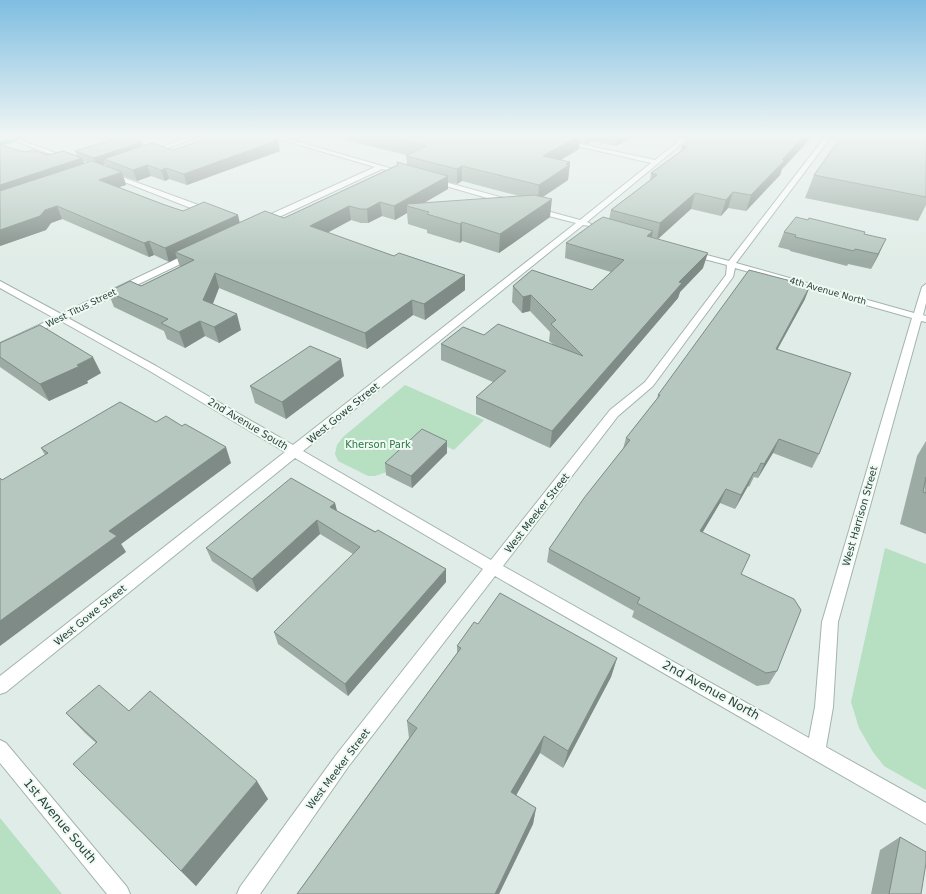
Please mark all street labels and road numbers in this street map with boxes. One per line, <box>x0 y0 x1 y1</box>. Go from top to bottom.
street label: 4th Avenue North <box>789 275 867 307</box>
street label: West Titus Street <box>44 286 118 329</box>
street label: West Gowe Street <box>305 381 381 445</box>
street label: 2nd Avenue South <box>206 396 290 452</box>
street label: West Harrison Street <box>840 465 880 567</box>
street label: West Meeker Street <box>503 471 572 555</box>
street label: West Gowe Street <box>52 583 128 647</box>
street label: 2nd Avenue North <box>660 658 762 722</box>
street label: West Meeker Street <box>304 727 372 811</box>
street label: 1st Avenue South <box>21 776 99 866</box>

